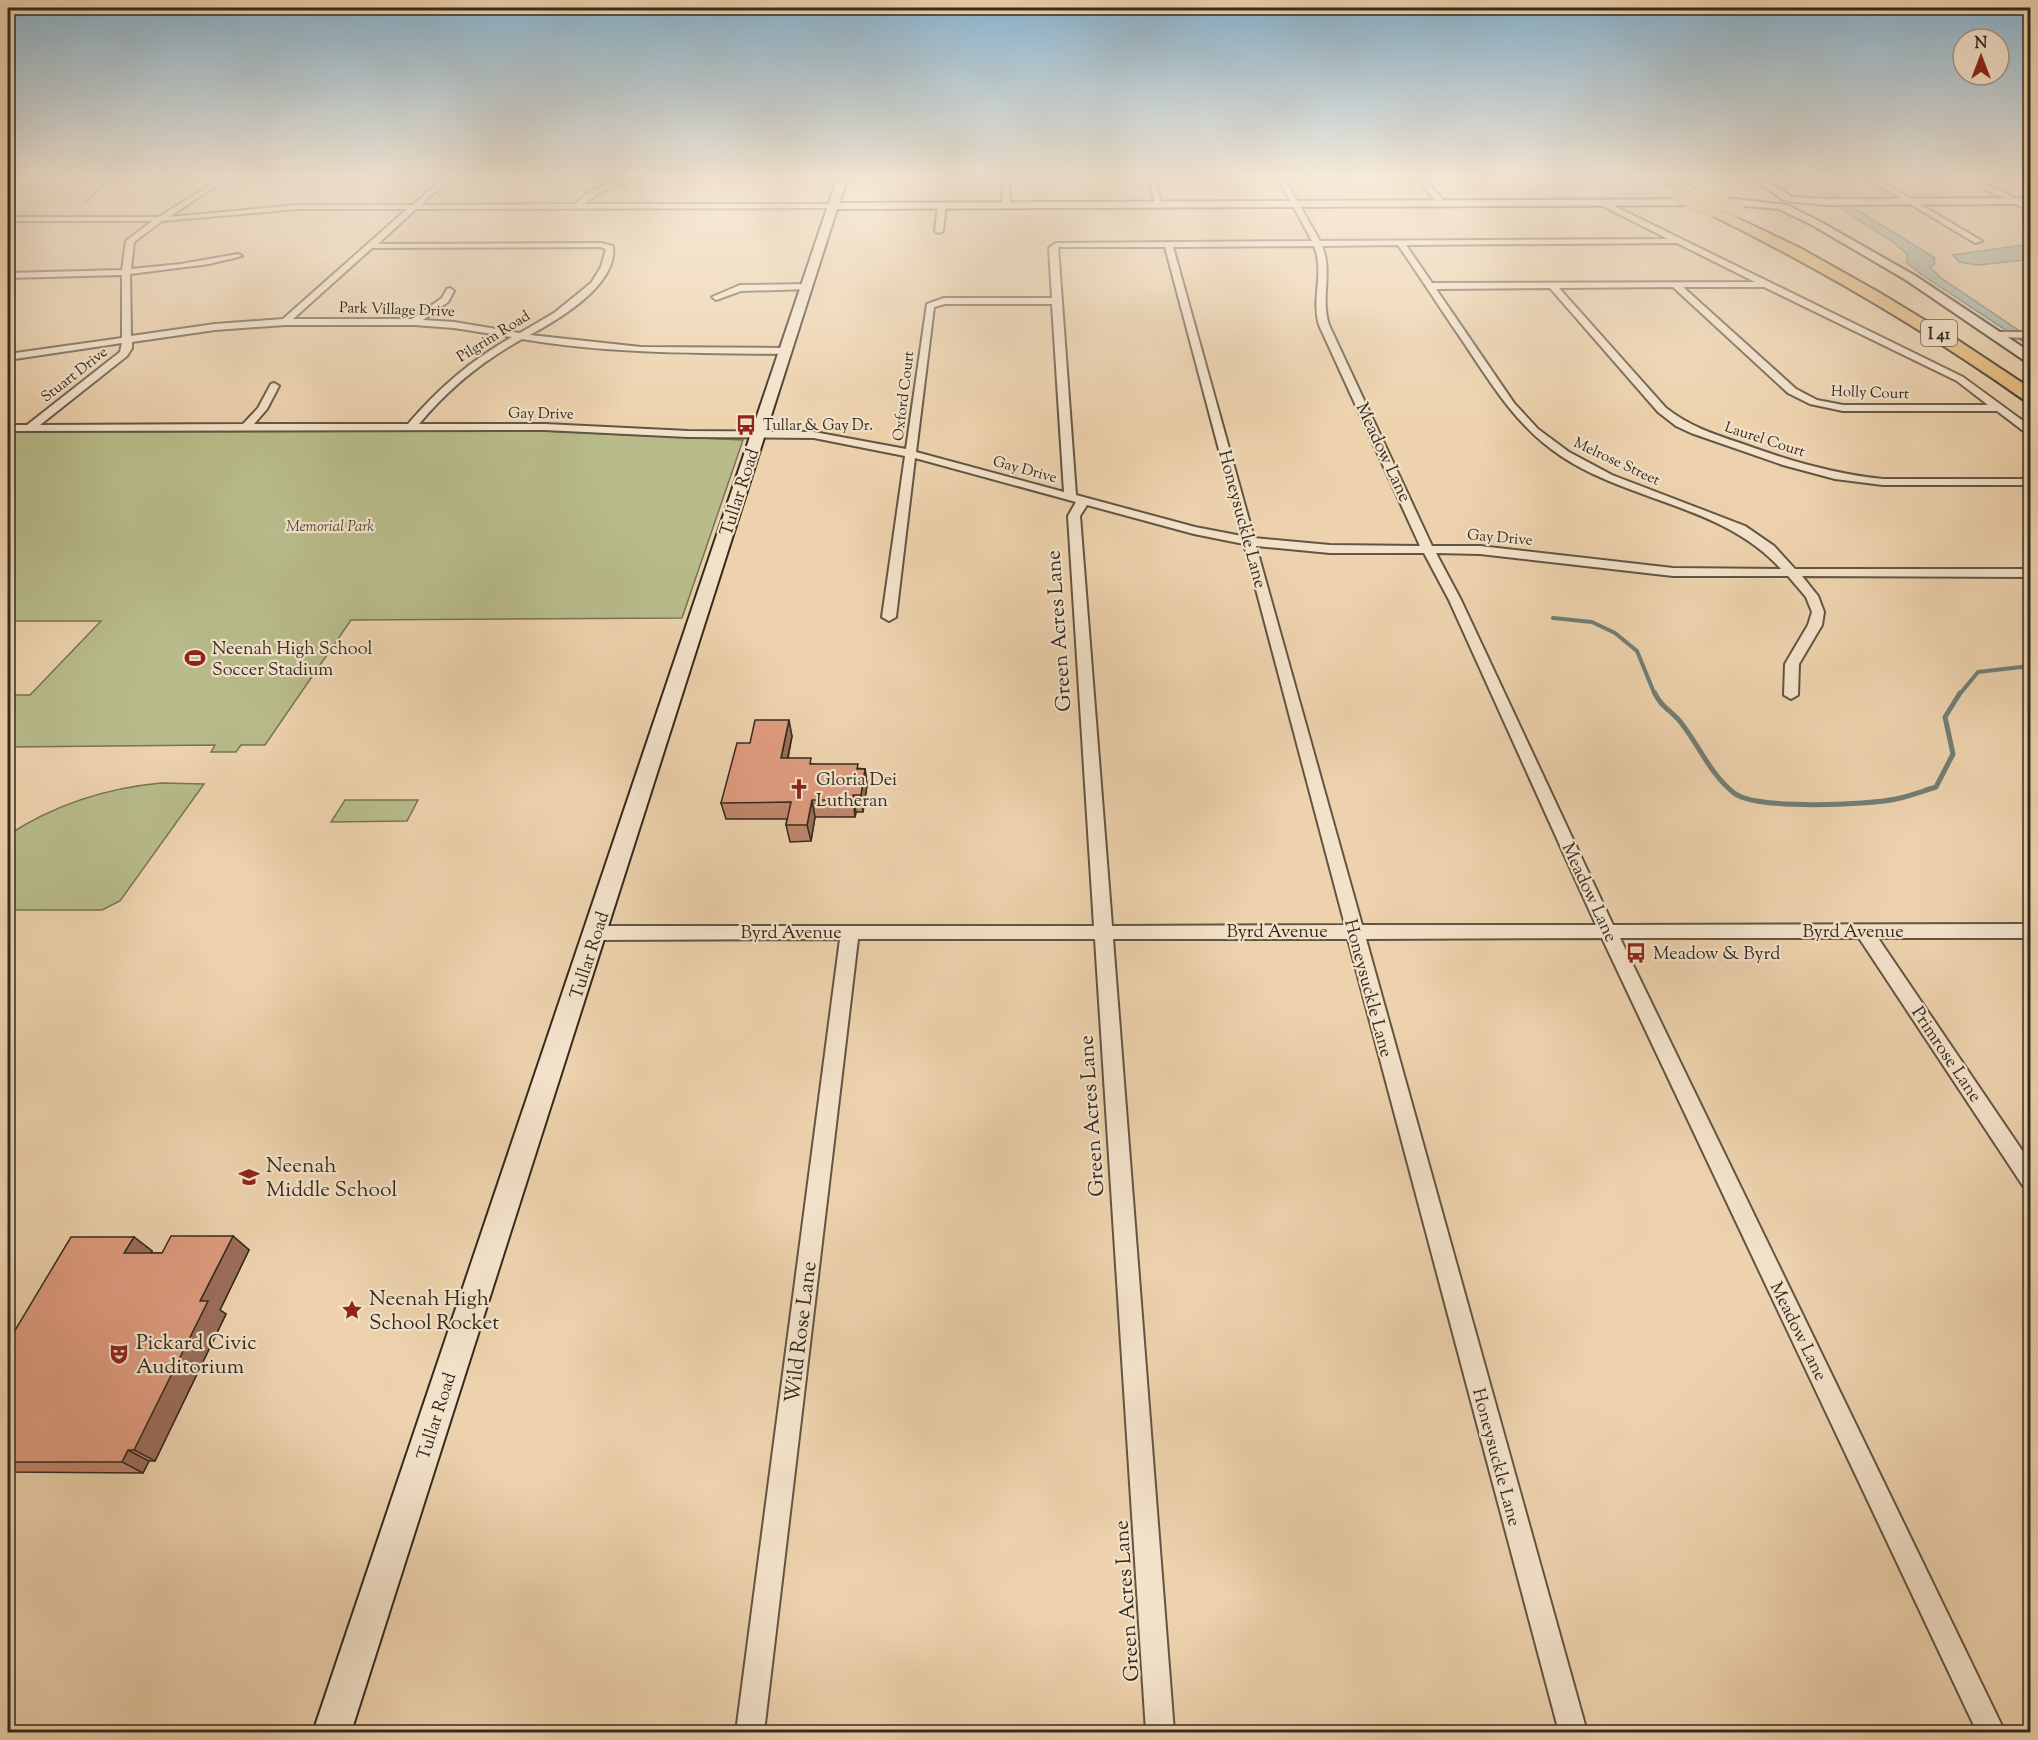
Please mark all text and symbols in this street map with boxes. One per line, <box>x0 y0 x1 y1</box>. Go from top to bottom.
north arrow <box>1951 27 2011 87</box>
text: N <box>1975 33 1988 56</box>
street label: Park Village Drive <box>339 298 455 323</box>
street label: Pilgrim Road <box>453 306 535 368</box>
road number: I 41 <box>1921 320 1957 346</box>
street label: Stuart Drive <box>37 342 113 408</box>
street label: Oxford Court <box>889 350 920 442</box>
street label: Holly Court <box>1831 382 1909 405</box>
street label: Meadow Lane <box>1348 399 1417 507</box>
street label: Gay Drive <box>508 403 574 426</box>
bus stop icon: Tullar & Gay Dr. <box>734 413 758 437</box>
place label: Tullar & Gay Dr. <box>763 416 873 437</box>
street label: Laurel Court <box>1722 418 1808 463</box>
street label: Melrose Street <box>1570 433 1663 492</box>
street label: Tullar Road <box>715 446 767 540</box>
street label: Honeysuckle Lane <box>1210 448 1272 591</box>
street label: Gay Drive <box>990 452 1059 489</box>
park label: Memorial Park <box>286 517 374 538</box>
street label: Gay Drive <box>1466 525 1534 552</box>
street label: Green Acres Lane <box>1039 549 1081 713</box>
place label: Neenah High School Soccer Stadium <box>212 637 372 684</box>
sports icon: Neenah High School Soccer Stadium <box>183 646 207 670</box>
place label: Gloria Dei Lutheran <box>816 768 897 815</box>
church icon: Gloria Dei Lutheran <box>787 777 811 801</box>
street label: Meadow Lane <box>1554 839 1623 947</box>
street label: Tullar Road <box>565 909 617 1003</box>
street label: Honeysuckle Lane <box>1336 917 1398 1060</box>
street label: Byrd Avenue <box>1226 920 1328 946</box>
street label: Byrd Avenue <box>1802 920 1904 946</box>
street label: Byrd Avenue <box>740 921 842 947</box>
bus stop icon: Meadow & Byrd <box>1624 941 1648 965</box>
place label: Meadow & Byrd <box>1653 942 1780 968</box>
street label: Primrose Lane <box>1904 1002 1987 1108</box>
street label: Green Acres Lane <box>1072 1034 1114 1198</box>
place label: Neenah Middle School <box>266 1152 397 1206</box>
school or university icon: Neenah Middle School <box>237 1165 261 1189</box>
street label: Wild Rose Lane <box>778 1260 826 1405</box>
street label: Meadow Lane <box>1762 1278 1832 1386</box>
place label: Neenah High School Rocket <box>369 1285 499 1339</box>
place icon: Neenah High School Rocket <box>340 1298 364 1322</box>
place label: Pickard Civic Auditorium <box>136 1329 257 1383</box>
theatre icon: Pickard Civic Auditorium <box>107 1342 131 1366</box>
street label: Tullar Road <box>412 1370 464 1464</box>
street label: Honeysuckle Lane <box>1464 1386 1526 1529</box>
street label: Green Acres Lane <box>1107 1519 1149 1683</box>

